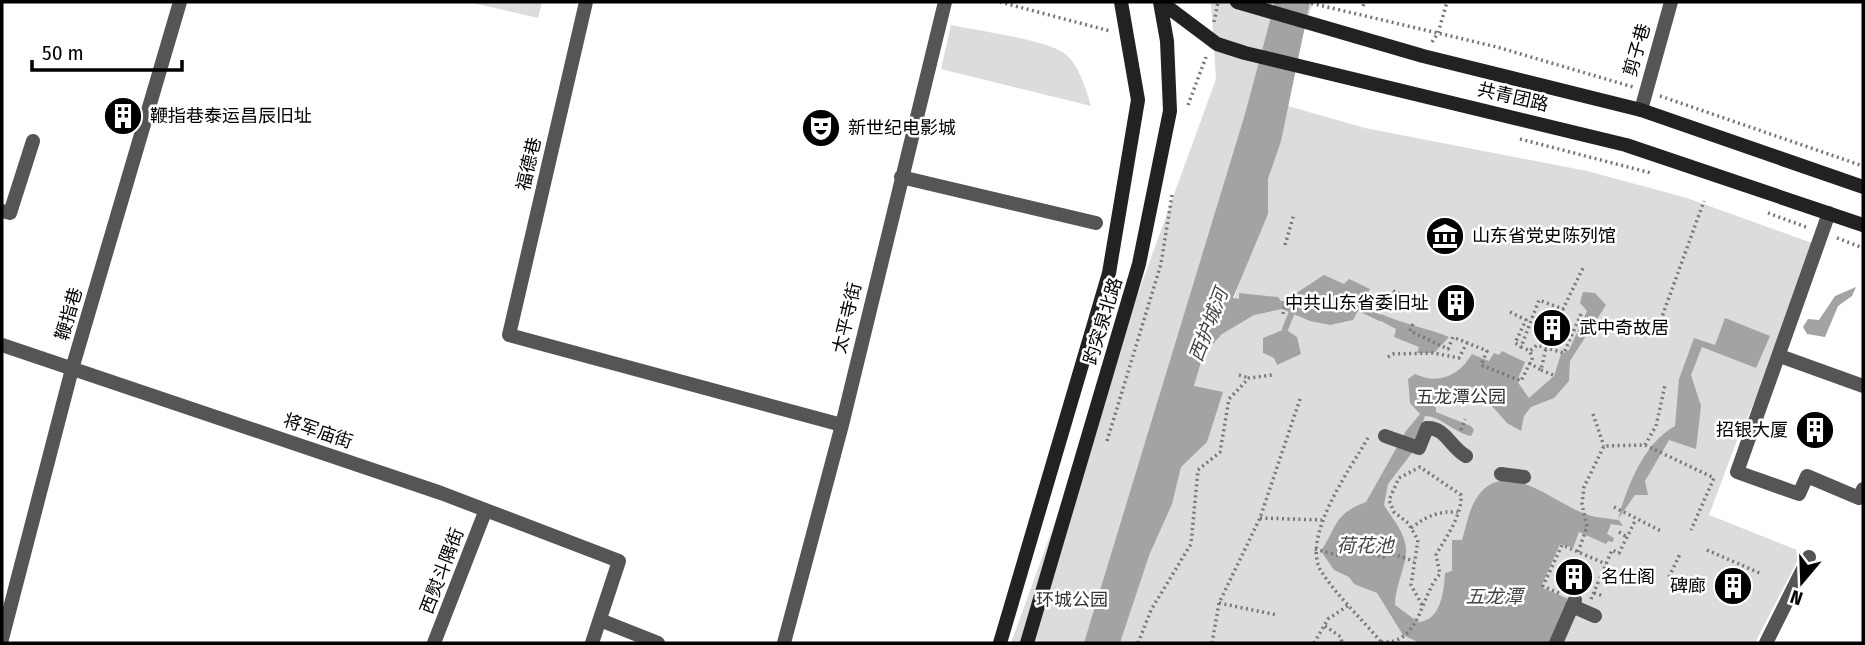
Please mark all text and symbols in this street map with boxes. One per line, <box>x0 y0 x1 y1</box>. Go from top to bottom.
street label: 剪子巷 <box>1619 21 1655 79</box>
scale bar <box>32 28 182 72</box>
text: 50 m <box>42 40 84 66</box>
street label: 共青团路 <box>1475 78 1551 116</box>
building icon: 鞭指巷泰运昌辰旧址 <box>102 95 144 137</box>
place label: 鞭指巷泰运昌辰旧址 <box>150 105 312 127</box>
theatre icon: 新世纪电影城 <box>800 107 842 149</box>
place label: 新世纪电影城 <box>848 117 956 139</box>
street label: 福德巷 <box>512 135 546 193</box>
museum icon: 山东省党史陈列馆 <box>1424 215 1466 257</box>
place label: 山东省党史陈列馆 <box>1472 225 1616 247</box>
street label: 趵突泉北路 <box>1079 275 1127 367</box>
street label: 太平寺街 <box>828 280 866 356</box>
water label: 西护城河 <box>1184 282 1234 365</box>
building icon: 中共山东省委旧址 <box>1435 282 1477 324</box>
street label: 鞭指巷 <box>51 285 87 343</box>
place label: 中共山东省委旧址 <box>1285 292 1429 314</box>
building icon: 武中奇故居 <box>1531 307 1573 349</box>
place label: 武中奇故居 <box>1579 317 1669 339</box>
park label: 五龙潭公园 <box>1416 386 1506 408</box>
street label: 将军庙街 <box>280 409 356 453</box>
building icon: 招银大厦 <box>1794 409 1836 451</box>
place label: 招银大厦 <box>1716 419 1788 441</box>
street label: 西熨斗隅街 <box>416 525 468 617</box>
water label: 荷花池 <box>1336 534 1395 557</box>
north arrow <box>1767 547 1837 617</box>
building icon: 名仕阁 <box>1553 556 1595 598</box>
building icon: 碑廊 <box>1712 565 1754 607</box>
place label: 名仕阁 <box>1601 566 1655 588</box>
place label: 碑廊 <box>1670 575 1706 597</box>
water label: 五龙潭 <box>1465 585 1525 608</box>
text: N <box>1787 585 1806 610</box>
park label: 环城公园 <box>1036 589 1108 611</box>

